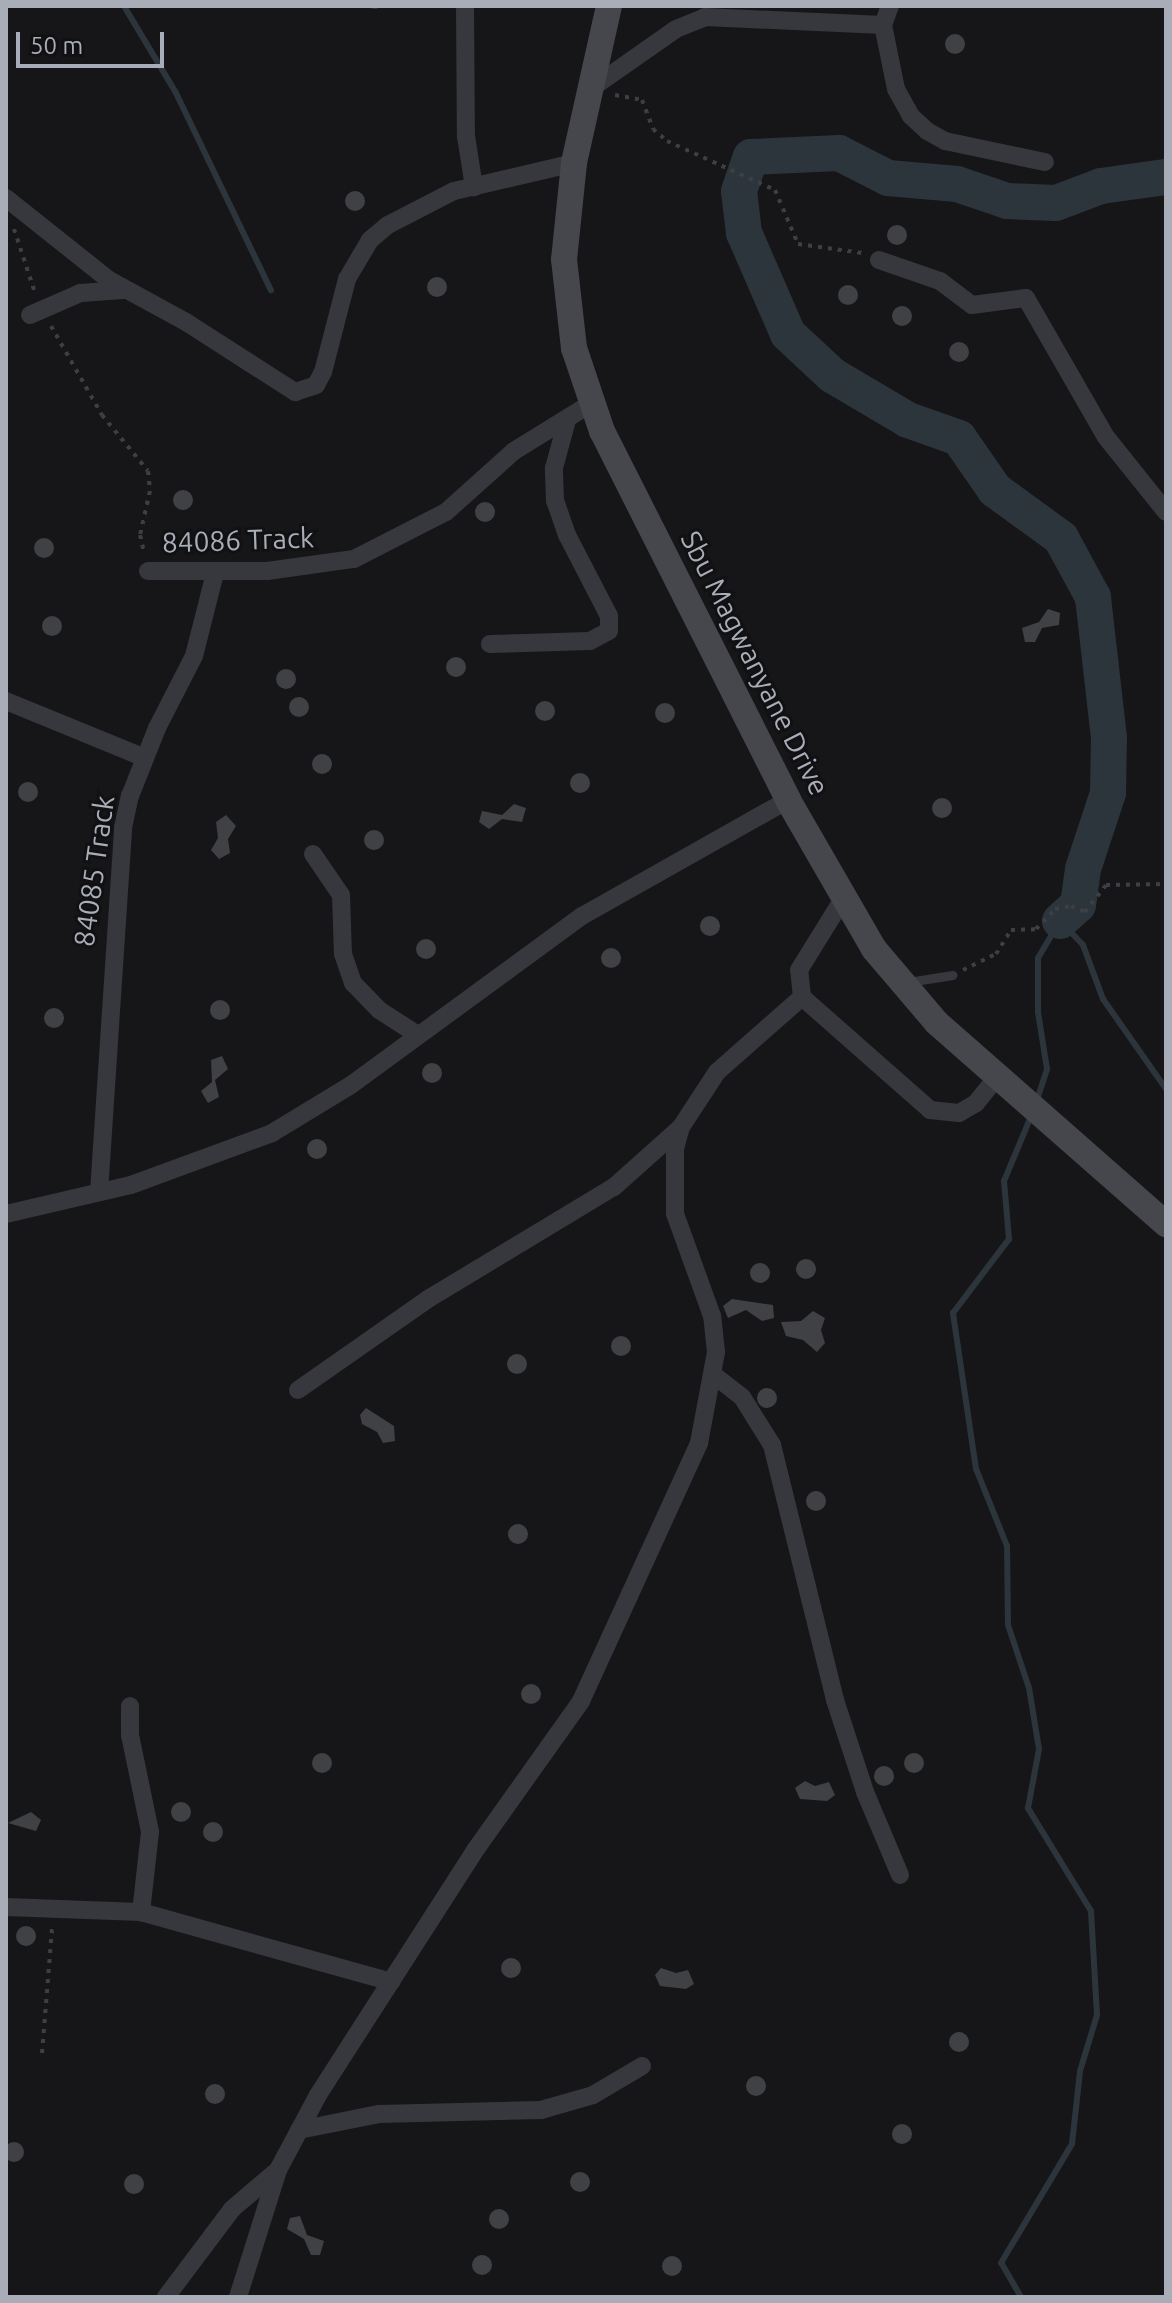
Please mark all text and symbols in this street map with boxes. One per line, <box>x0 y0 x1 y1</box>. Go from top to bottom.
scale bar <box>20 16 168 66</box>
text: 50 m <box>30 32 83 59</box>
street label: 84086 Track <box>161 521 315 559</box>
street label: Sbu Magwanyane Drive <box>674 525 836 801</box>
street label: 84085 Track <box>67 793 121 949</box>

